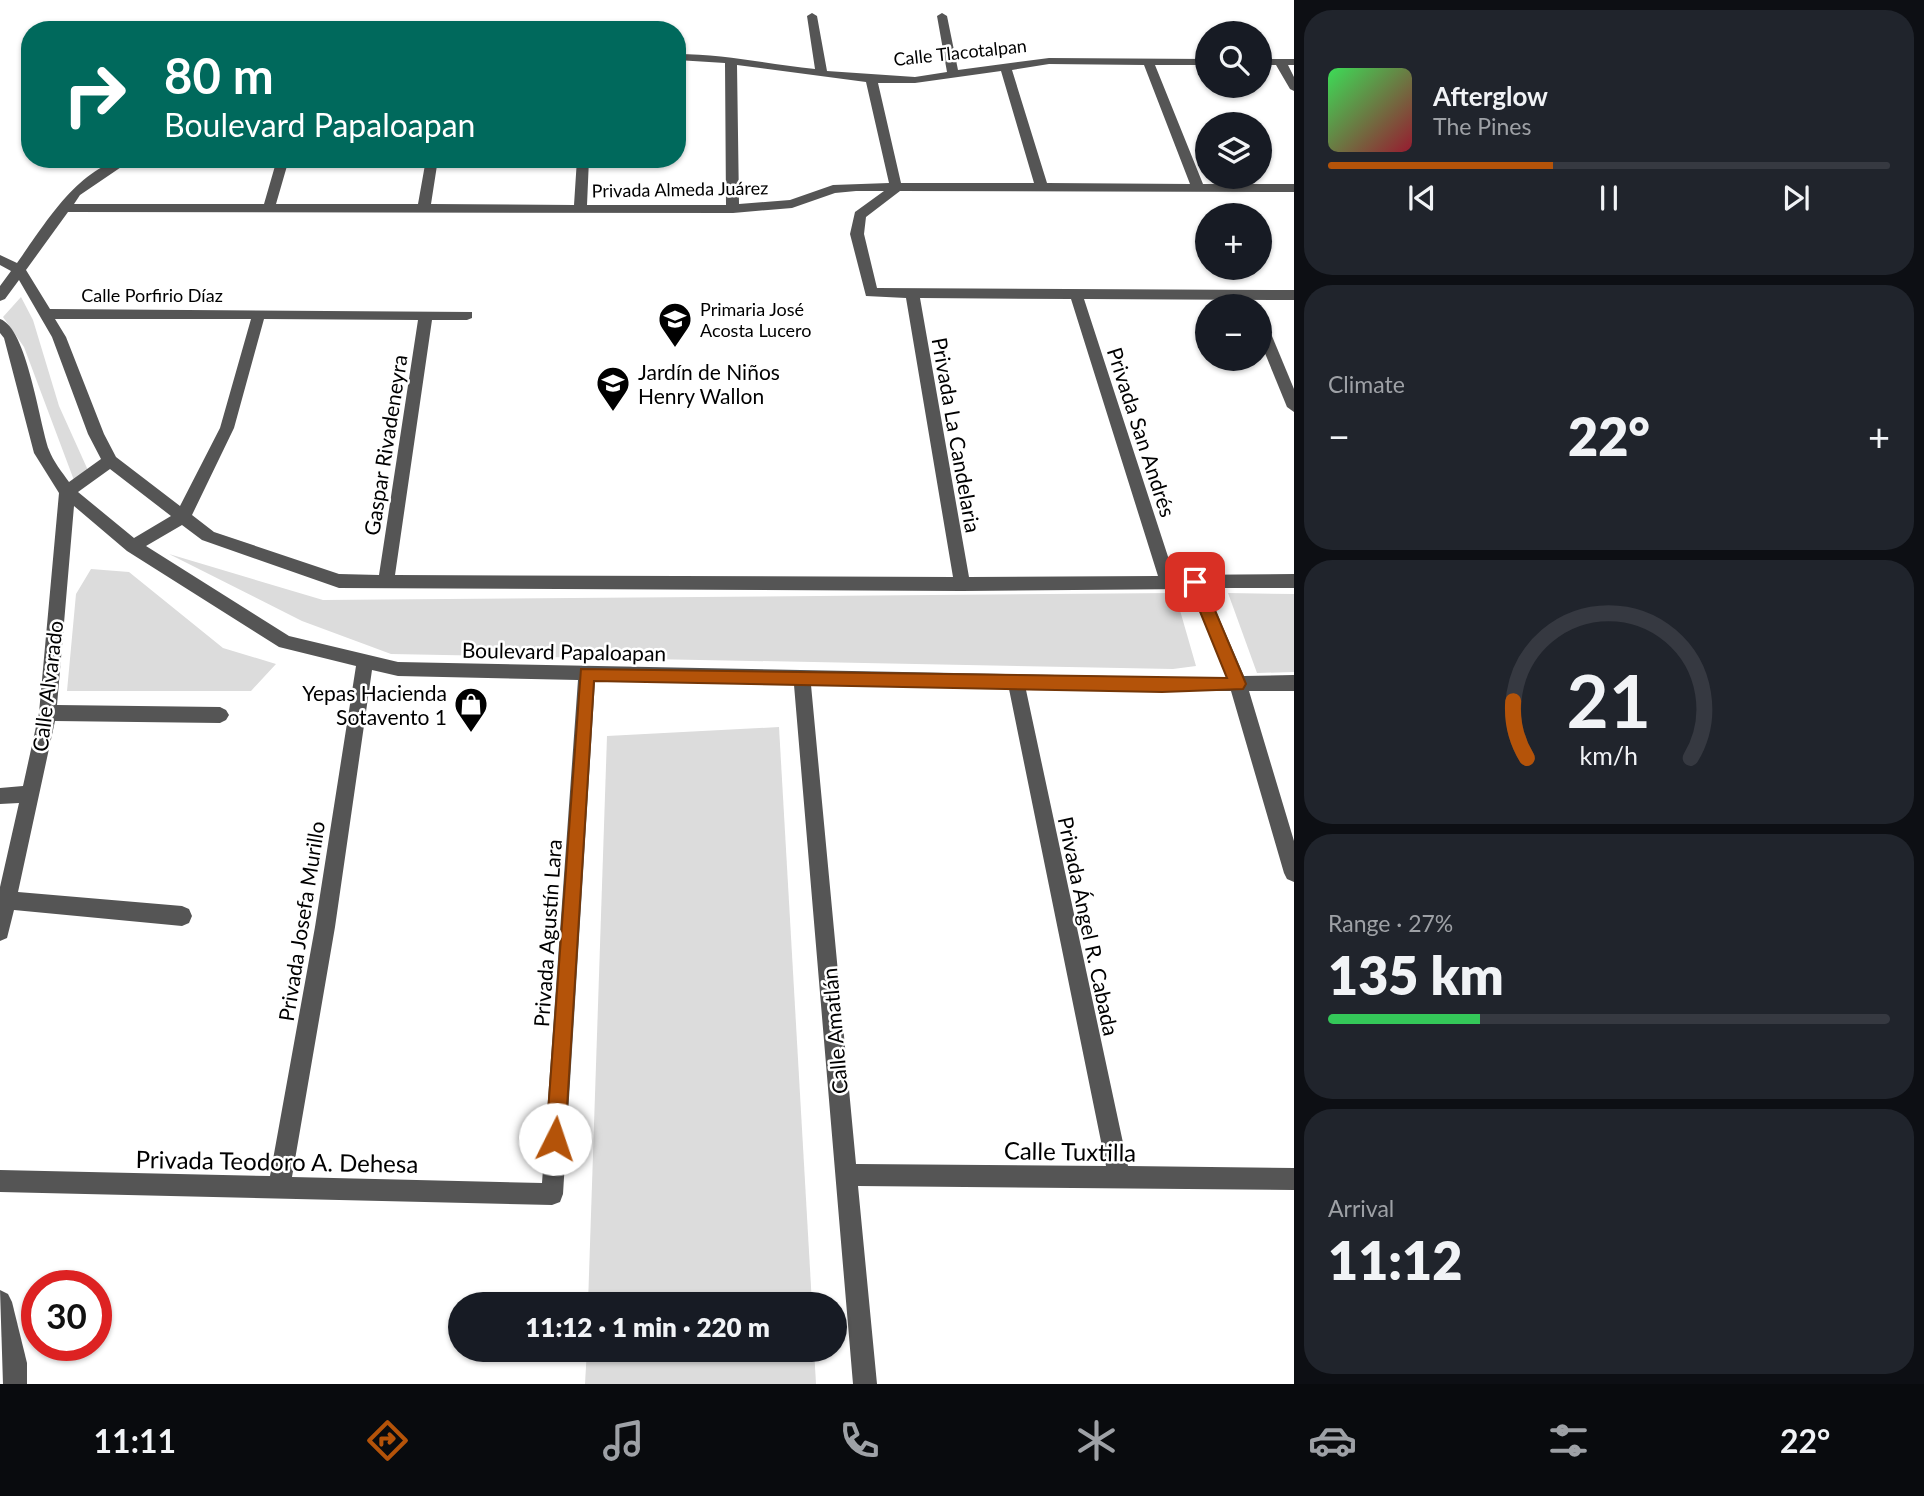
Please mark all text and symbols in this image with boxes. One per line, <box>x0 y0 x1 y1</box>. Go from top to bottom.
map controls <box>1195 21 1272 371</box>
button: search <box>1195 21 1272 98</box>
street label: Calle Tlacotalpan <box>892 34 1028 70</box>
text: 80 m <box>164 46 274 104</box>
icon: right <box>49 49 140 140</box>
text: Afterglow <box>1433 80 1548 112</box>
text: Boulevard Papaloapan <box>164 105 475 144</box>
button: layers <box>1195 112 1272 189</box>
text: The Pines <box>1433 112 1531 140</box>
street label: Privada Almeda Juárez <box>592 176 768 202</box>
icon: previous <box>1403 179 1441 217</box>
icon: pause <box>1590 179 1628 217</box>
icon: next <box>1777 179 1815 217</box>
button: + <box>1195 203 1272 280</box>
street label: Calle Porfirio Díaz <box>81 284 223 306</box>
button: − <box>1195 294 1272 371</box>
place label: Primaria José Acosta Lucero <box>700 298 811 341</box>
school or university icon: Primaria José Acosta Lucero <box>656 300 694 349</box>
street label: Privada La Candelaria <box>928 335 986 535</box>
street label: Privada San Andrés <box>1103 344 1181 520</box>
street label: Gaspar Rivadeneyra <box>358 353 412 537</box>
place label: Jardín de Niños Henry Wallon <box>638 359 780 408</box>
school or university icon: Jardín de Niños Henry Wallon <box>594 364 632 413</box>
text: Climate <box>1328 370 1405 398</box>
text: 22° <box>1568 405 1650 467</box>
text: − <box>1328 413 1350 459</box>
text: + <box>1868 413 1890 459</box>
pin <box>1165 552 1225 612</box>
icon: arrive <box>1176 563 1214 601</box>
street label: Calle Alvarado <box>27 619 67 753</box>
street label: Boulevard Papaloapan <box>462 637 666 665</box>
text: 21 <box>1567 656 1651 744</box>
place label: Yepas Hacienda Sotavento 1 <box>302 680 447 729</box>
shop icon: Yepas Hacienda Sotavento 1 <box>452 685 490 734</box>
text: km/h <box>1580 740 1638 770</box>
street label: Privada Ángel R. Cabada <box>1054 814 1124 1038</box>
street label: Privada Josefa Murillo <box>273 819 329 1023</box>
street label: Privada Agustín Lara <box>528 838 566 1028</box>
text: Range · 27% <box>1328 909 1453 937</box>
text: 135 km <box>1328 944 1504 1006</box>
street label: Calle Amatlán <box>816 967 852 1095</box>
position arrow <box>518 1102 592 1176</box>
street label: Calle Tuxtilla <box>1004 1135 1136 1167</box>
street label: Privada Teodoro A. Dehesa <box>136 1144 418 1178</box>
text: Arrival <box>1328 1194 1394 1222</box>
text: 11:12 <box>1328 1229 1462 1291</box>
speed limit sign: 30 <box>21 1270 112 1361</box>
text: 11:12 · 1 min · 220 m <box>525 1311 770 1343</box>
icon: directions <box>363 1416 412 1465</box>
icon: music <box>599 1416 648 1465</box>
icon: phone <box>835 1416 884 1465</box>
icon: climate <box>1072 1416 1121 1465</box>
icon: car <box>1308 1416 1357 1465</box>
icon: filters <box>1544 1416 1593 1465</box>
text: 11:11 <box>94 1421 176 1460</box>
text: 22° <box>1780 1421 1830 1460</box>

